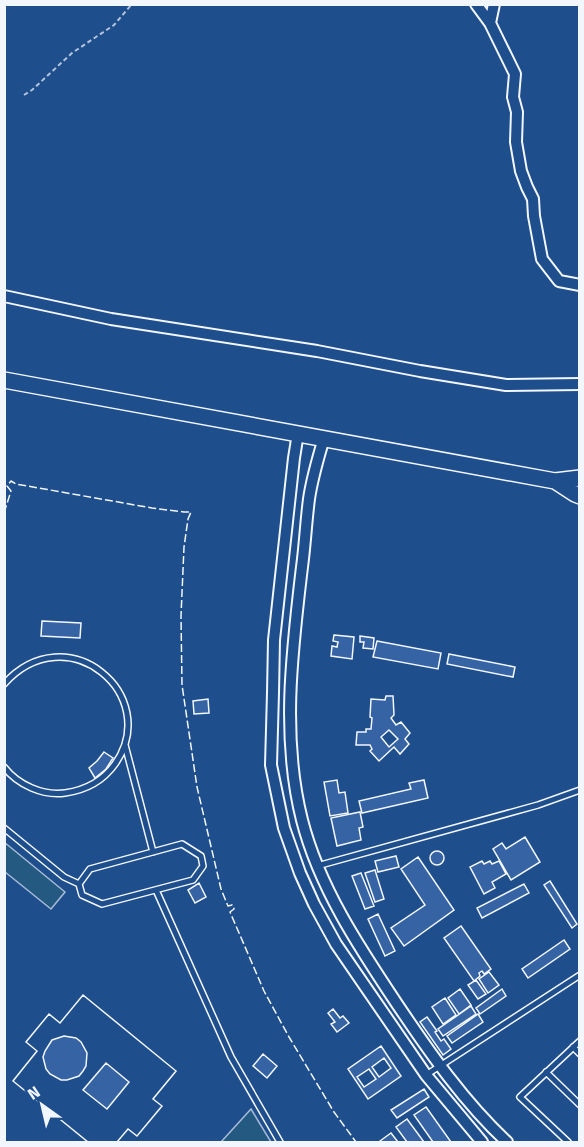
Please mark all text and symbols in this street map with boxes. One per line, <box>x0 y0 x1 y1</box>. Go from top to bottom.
north arrow <box>12 1075 72 1135</box>
text: N <box>24 1082 44 1104</box>

